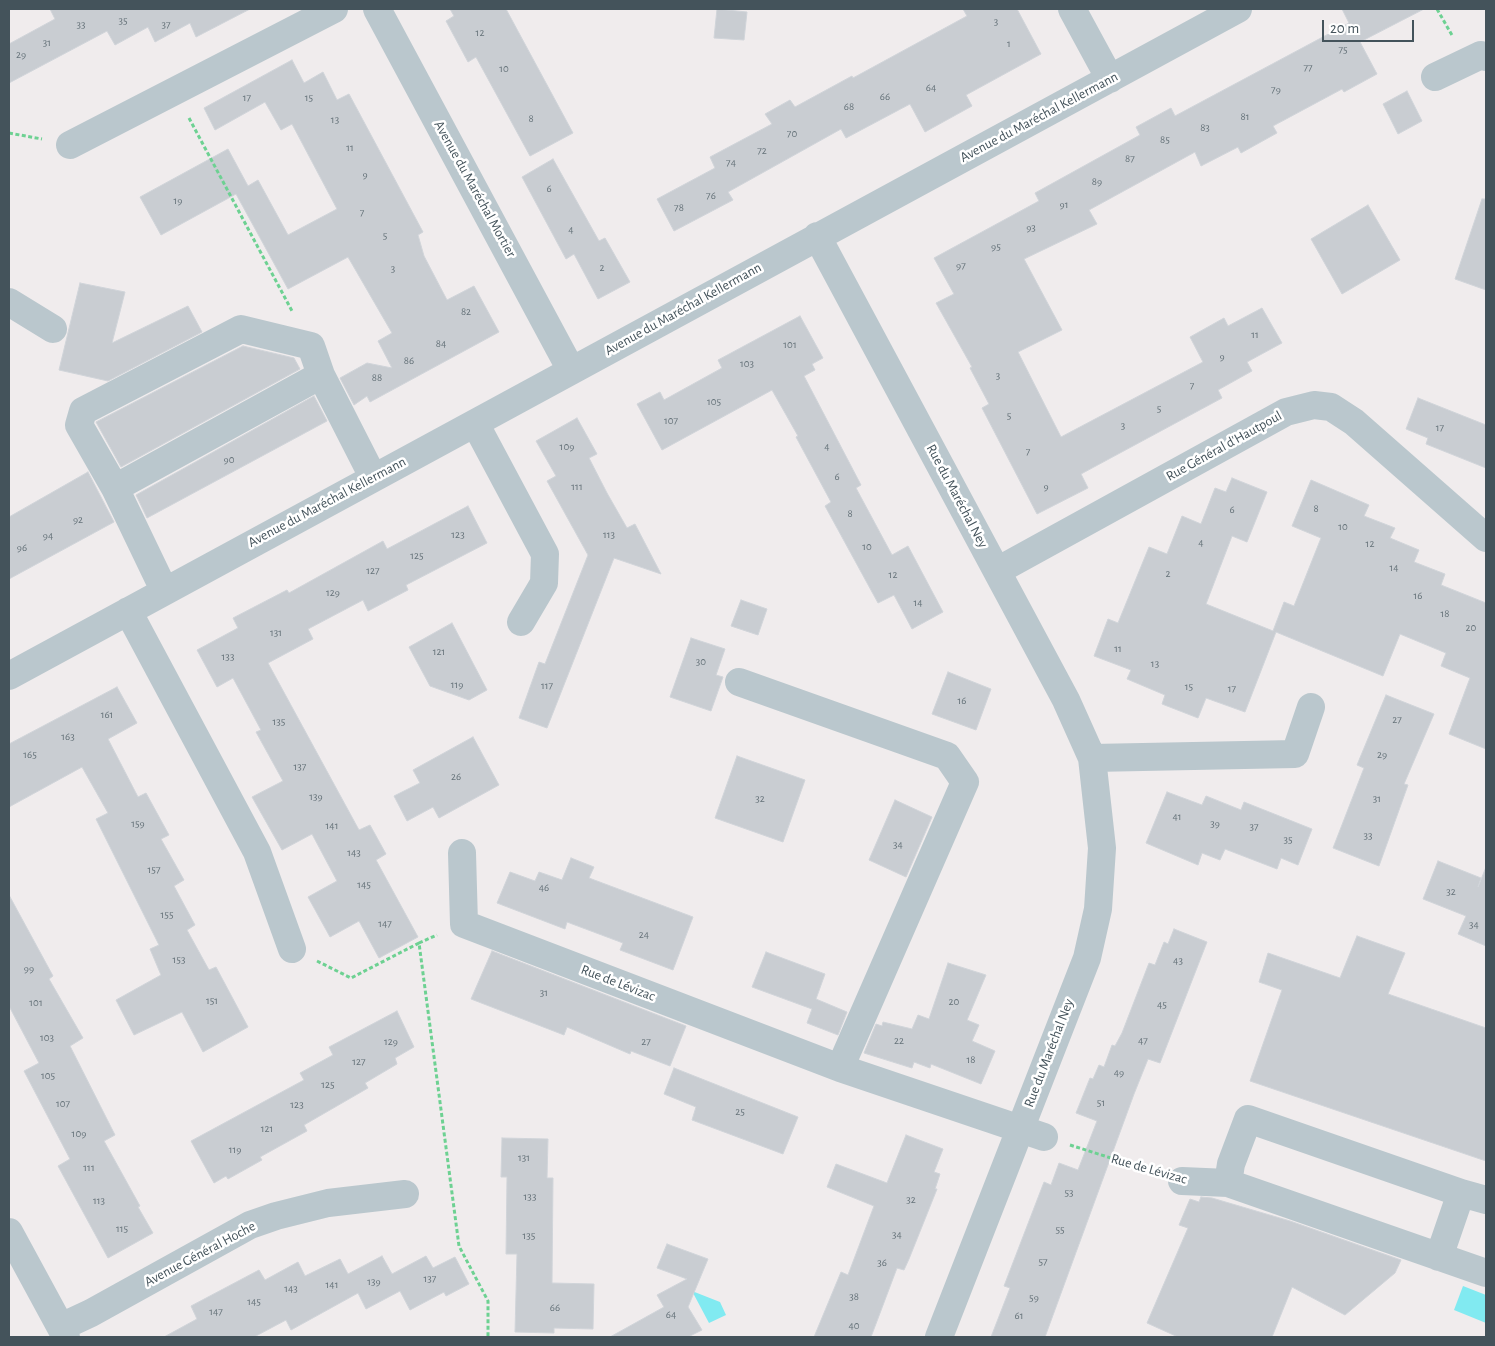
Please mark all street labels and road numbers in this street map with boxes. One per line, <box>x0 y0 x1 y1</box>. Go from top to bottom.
street label: Avenue du Maréchal Kellermann <box>957 68 1121 166</box>
street label: Avenue du Maréchal Mortier <box>430 118 520 260</box>
street label: Avenue du Maréchal Kellermann <box>602 259 764 359</box>
street label: Rue Général d'Hautpoul <box>1163 407 1285 485</box>
street label: Rue du Maréchal Ney <box>923 441 991 551</box>
street label: Avenue du Maréchal Kellermann <box>245 453 409 551</box>
street label: Rue de Lévizac <box>578 961 658 1005</box>
street label: Rue du Maréchal Ney <box>1021 996 1077 1110</box>
street label: Rue de Lévizac <box>1109 1150 1189 1188</box>
street label: Avenue Général Hoche <box>142 1218 258 1290</box>

